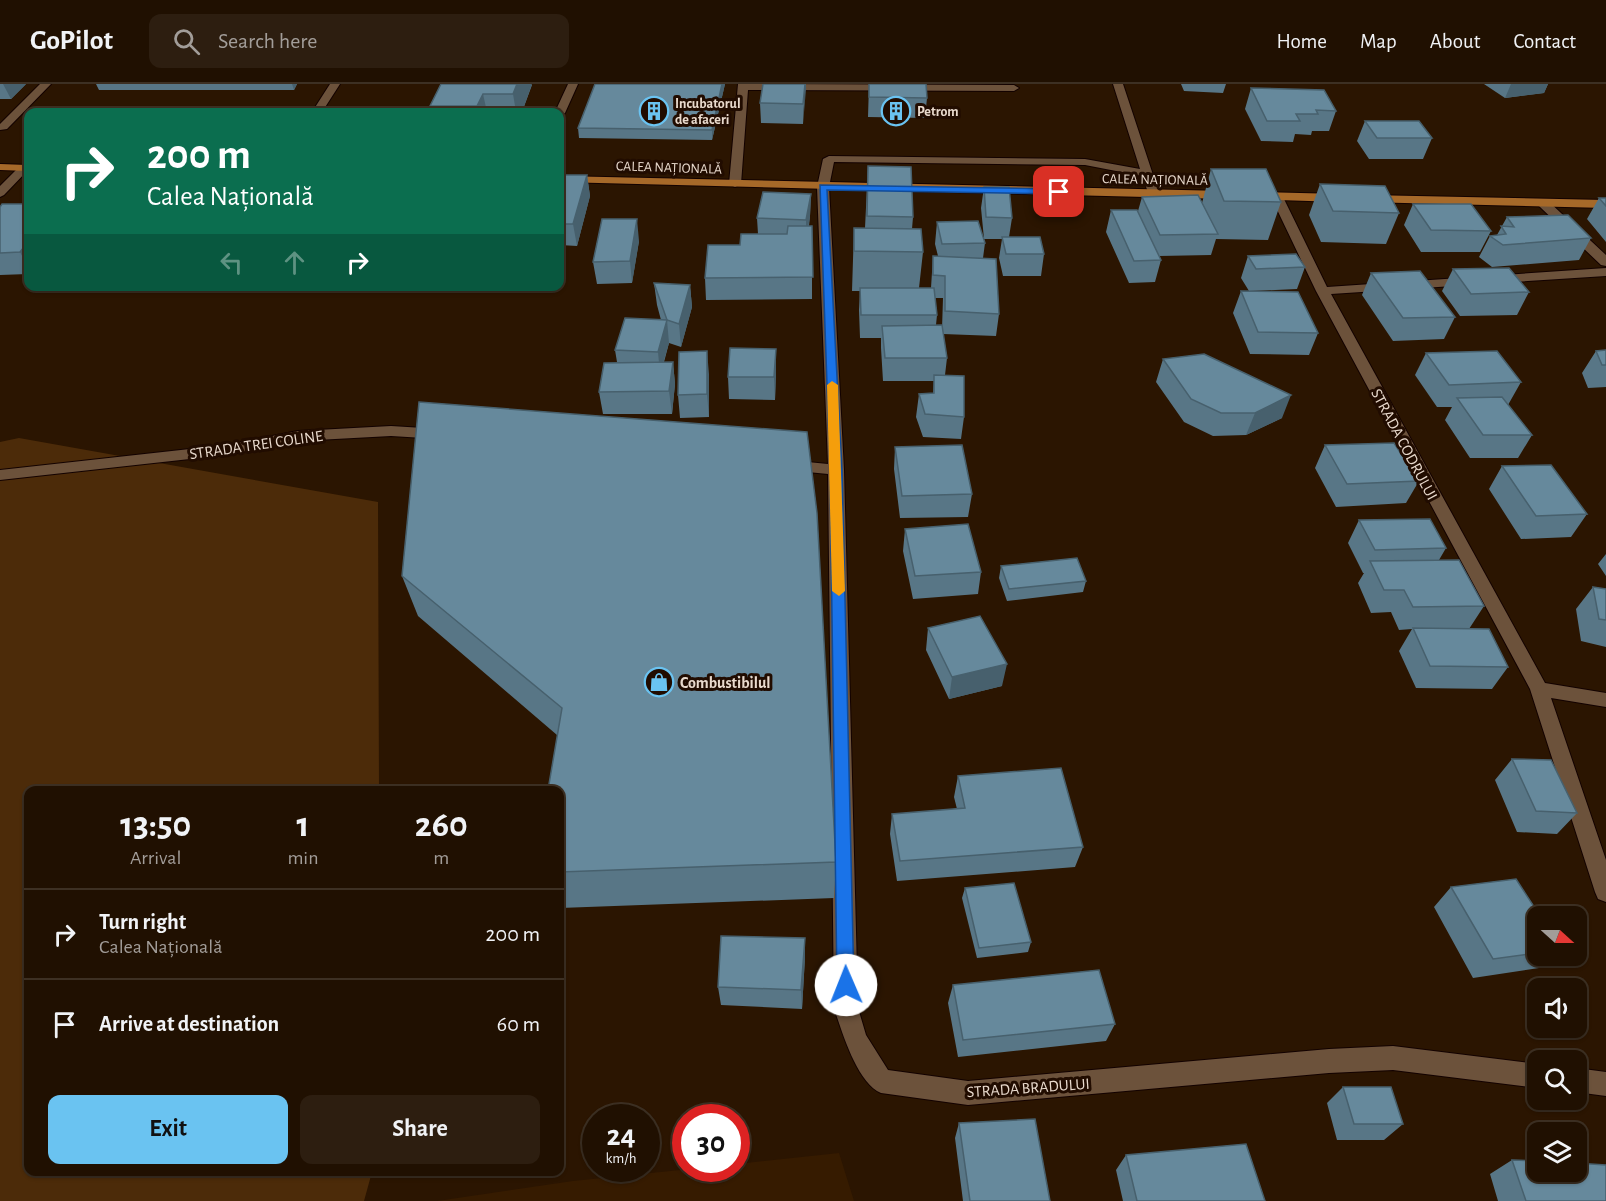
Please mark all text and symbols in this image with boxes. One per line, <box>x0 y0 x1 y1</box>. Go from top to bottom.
search box <box>149 14 569 68</box>
icon: search <box>170 25 203 58</box>
text: GoPilot <box>30 27 113 55</box>
text: Search here <box>218 30 318 52</box>
text: Home <box>1276 31 1327 52</box>
text: Map <box>1360 31 1397 52</box>
text: About <box>1430 31 1480 52</box>
text: Contact <box>1513 31 1576 52</box>
building icon: Incubatorul de afaceri <box>638 95 670 127</box>
building icon: Petrom <box>880 95 912 127</box>
place label: Incubatorul de afaceri <box>675 97 741 127</box>
place label: Petrom <box>917 105 959 119</box>
icon: right <box>48 132 126 210</box>
text: 200 m <box>147 134 251 176</box>
street label: CALEA NAȚIONALĂ <box>616 157 722 178</box>
pin <box>1033 166 1084 217</box>
street label: CALEA NAȚIONALĂ <box>1102 170 1208 189</box>
icon: arrive <box>1042 175 1075 208</box>
text: Calea Națională <box>147 183 314 210</box>
icon: left <box>215 246 248 279</box>
icon: ahead <box>278 246 311 279</box>
icon: right <box>341 246 374 279</box>
street label: STRADA CODRULUI <box>1368 386 1440 503</box>
street label: STRADA TREI COLINE <box>188 428 324 462</box>
shop icon: Combustibilul <box>643 666 675 698</box>
place label: Combustibilul <box>680 675 771 691</box>
text: 13:50 <box>120 807 191 843</box>
text: 1 <box>296 807 309 843</box>
text: 260 <box>415 807 468 843</box>
text: Arrival <box>130 848 181 868</box>
text: min <box>287 848 319 868</box>
text: m <box>433 848 449 868</box>
north arrow <box>1527 906 1587 966</box>
map controls <box>1527 906 1587 1182</box>
text: Turn right <box>99 911 186 933</box>
icon: right <box>48 918 81 951</box>
text: 200 m <box>486 923 540 945</box>
text: Calea Națională <box>99 937 222 957</box>
position arrow <box>814 953 878 1017</box>
button: sound <box>1527 978 1587 1038</box>
icon: arrive <box>48 1008 81 1041</box>
text: Arrive at destination <box>99 1013 279 1035</box>
text: 60 m <box>497 1013 540 1035</box>
button: search <box>1527 1050 1587 1110</box>
street label: STRADA BRADULUI <box>966 1076 1090 1100</box>
button: Exit <box>48 1095 288 1164</box>
button: Share <box>300 1095 540 1164</box>
speed limit sign: 30 <box>672 1104 750 1182</box>
text: 24 <box>606 1121 636 1151</box>
button: layers <box>1527 1122 1587 1182</box>
text: km/h <box>606 1151 636 1166</box>

